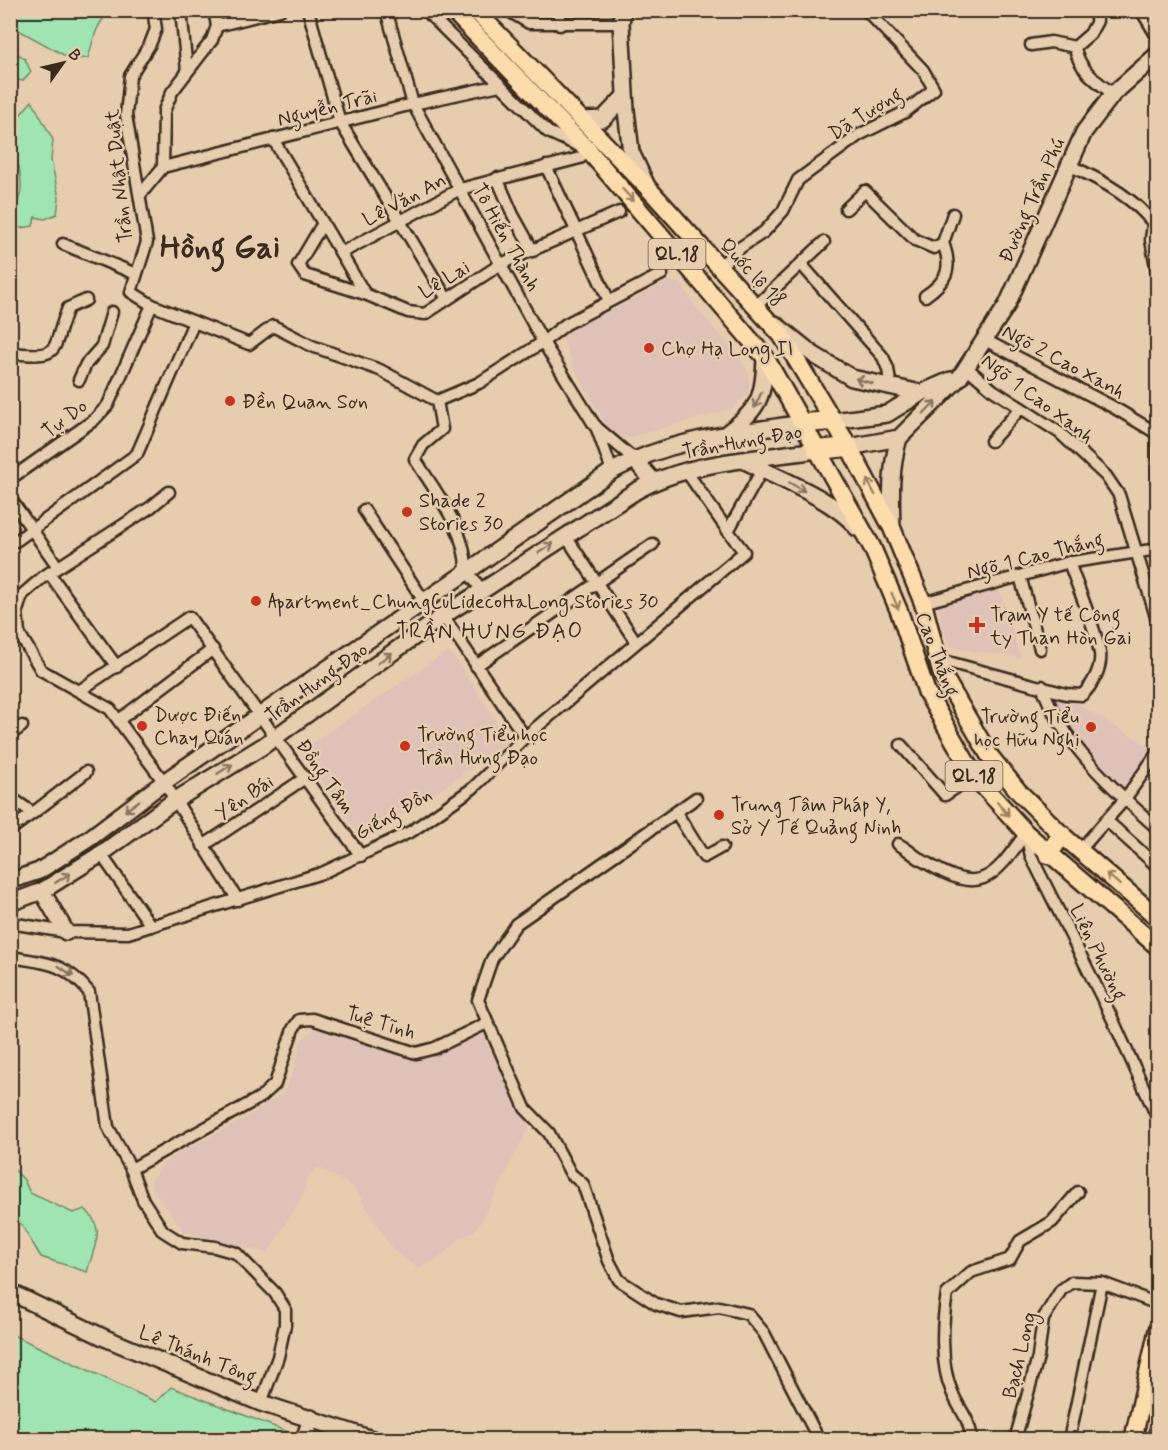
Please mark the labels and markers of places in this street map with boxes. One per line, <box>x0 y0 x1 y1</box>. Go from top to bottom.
place label: Chợ Hạ Long II <box>661 336 793 364</box>
marker: Chợ Hạ Long II <box>642 341 656 355</box>
place label: Đền Quan Sơn <box>242 389 368 416</box>
marker: Đền Quan Sơn <box>223 394 237 408</box>
place label: Shade 2 Stories 30 <box>419 488 504 538</box>
marker: Shade 2 Stories 30 <box>400 505 414 519</box>
place label: Apartment_ChungCuLidecoHaLong Stories 30 <box>268 589 659 617</box>
marker: Apartment_ChungCuLidecoHaLong Stories 30 <box>249 594 263 608</box>
place label: Trạm Y tế Công ty Than Hòn Gai <box>989 602 1132 652</box>
marker: Trạm Y tế Công ty Than Hòn Gai <box>968 616 986 634</box>
place label: Dược Điến Chay Quán <box>154 702 244 752</box>
place label: Trường Tiểu học Hữu Nghị <box>974 704 1079 756</box>
marker: Dược Điến Chay Quán <box>135 719 149 733</box>
marker: Trường Tiểu học Hữu Nghị <box>1084 720 1098 734</box>
place label: Trường Tiểu học Trần Hưng Đạo <box>417 722 547 774</box>
marker: Trường Tiểu học Trần Hưng Đạo <box>398 739 412 753</box>
place label: Trung Tâm Pháp Y, Sở Y Tế Quảng Ninh <box>731 792 901 844</box>
marker: Trung Tâm Pháp Y, Sở Y Tế Quảng Ninh <box>712 808 726 822</box>

